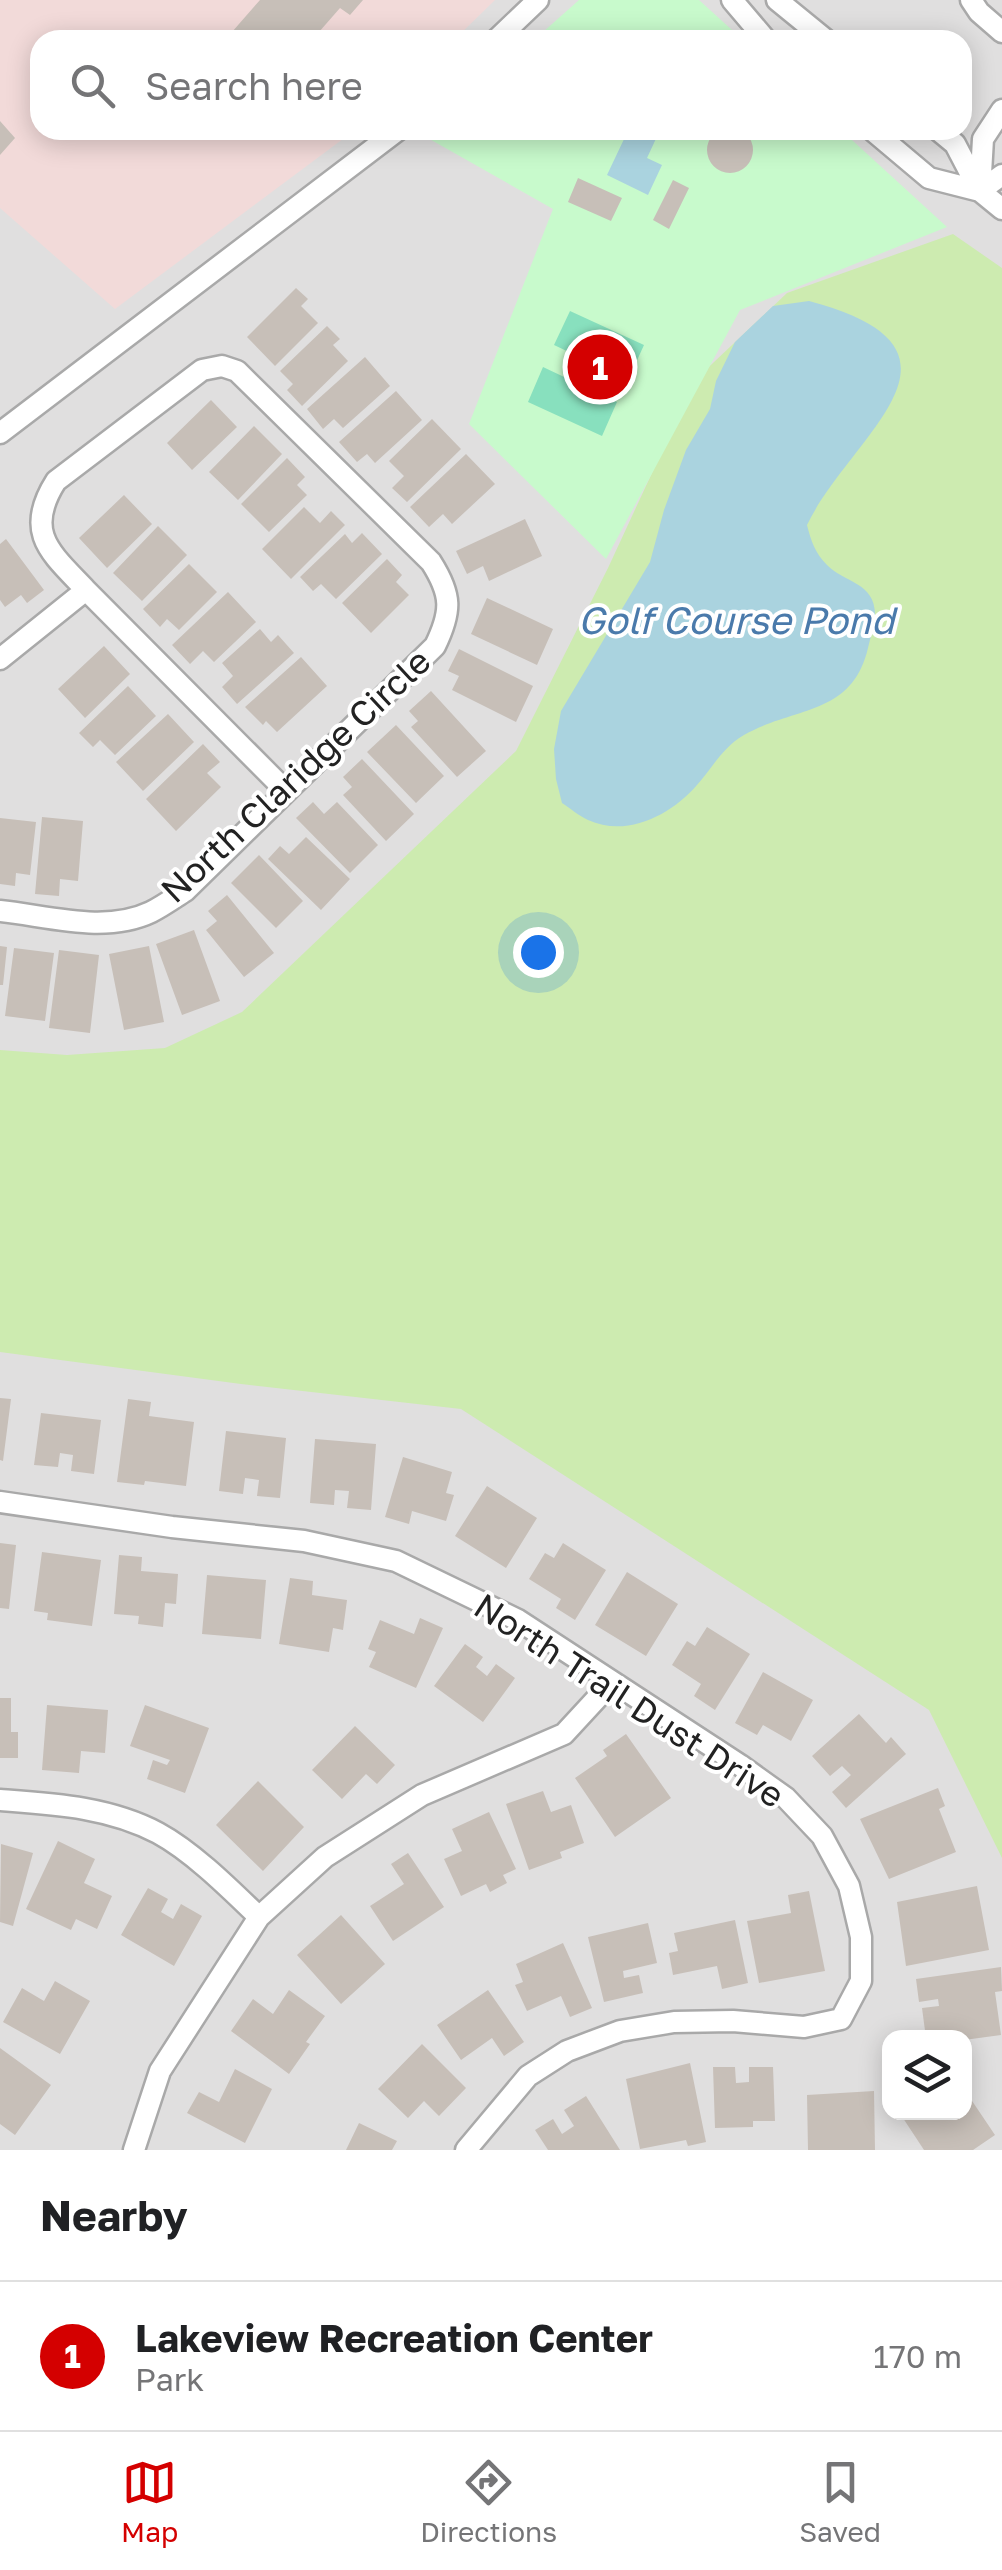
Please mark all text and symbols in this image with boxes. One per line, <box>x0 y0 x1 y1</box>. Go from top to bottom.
search box <box>30 30 972 140</box>
icon: search <box>65 58 120 113</box>
text: Search here <box>145 63 363 108</box>
pin: 1 <box>568 330 632 404</box>
water label: Golf Course Pond <box>578 597 898 642</box>
street label: North Claridge Circle <box>152 640 439 911</box>
your location <box>513 927 564 978</box>
street label: North Trail Dust Drive <box>467 1584 792 1816</box>
map controls <box>882 2030 972 2120</box>
button: layers <box>882 2030 972 2120</box>
text: Nearby <box>40 2190 188 2240</box>
text: Lakeview Recreation Center <box>135 2315 653 2360</box>
text: 1 <box>64 2337 81 2375</box>
text: 170 m <box>873 2337 962 2375</box>
text: Park <box>135 2360 204 2398</box>
tab: Map <box>121 2455 178 2548</box>
tab: Directions <box>420 2455 557 2548</box>
tab: Saved <box>799 2455 881 2548</box>

